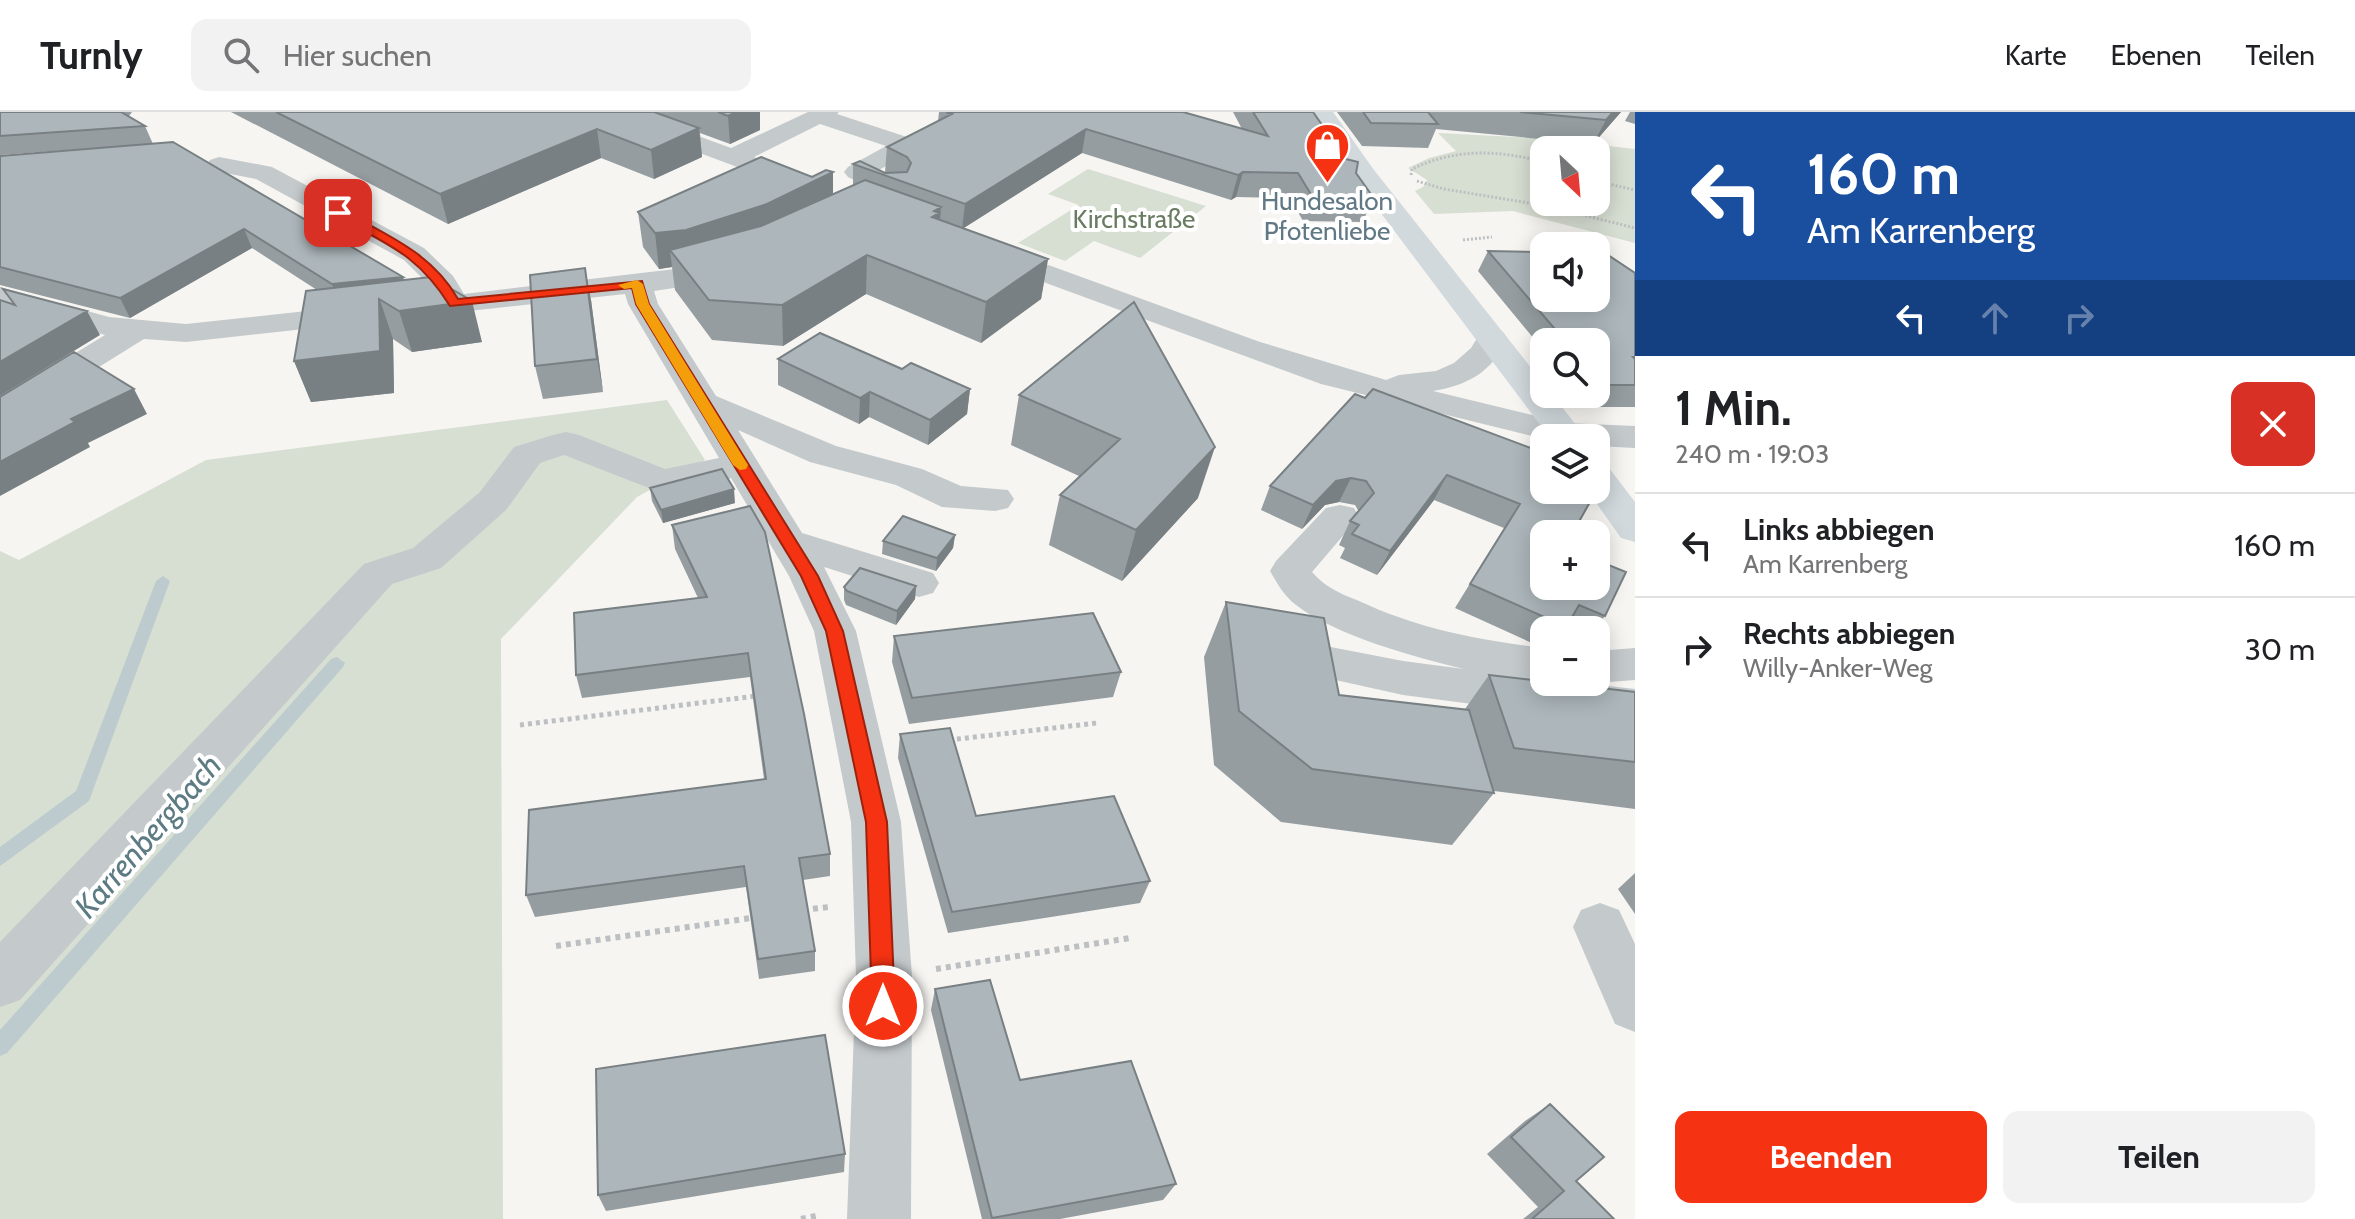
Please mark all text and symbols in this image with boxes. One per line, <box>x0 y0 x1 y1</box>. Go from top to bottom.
search box <box>191 19 751 91</box>
text: Turnly <box>40 32 143 79</box>
icon: search <box>219 33 263 77</box>
text: Hier suchen <box>283 37 432 74</box>
text: Karte <box>2005 38 2067 72</box>
text: Ebenen <box>2111 38 2202 72</box>
text: Teilen <box>2246 38 2315 72</box>
shop icon: Hundesalon Pfotenliebe <box>1303 122 1351 185</box>
north arrow <box>1530 136 1610 216</box>
map controls <box>1530 136 1610 696</box>
text: 160 m <box>1807 140 1960 208</box>
icon: left <box>1675 144 1779 248</box>
pin <box>304 179 372 247</box>
place label: Hundesalon Pfotenliebe <box>1261 185 1393 247</box>
icon: arrive <box>316 191 360 235</box>
park label: Kirchstraße <box>1073 203 1195 235</box>
text: Am Karrenberg <box>1807 208 2035 252</box>
button: sound <box>1530 232 1610 312</box>
icon: left <box>1889 296 1933 340</box>
icon: ahead <box>1973 296 2017 340</box>
icon: right <box>2057 296 2101 340</box>
button: search <box>1530 328 1610 408</box>
text: 1 Min. <box>1675 379 1792 437</box>
button: close <box>2231 382 2315 466</box>
button: layers <box>1530 424 1610 504</box>
text: 240 m · 19:03 <box>1675 438 1829 470</box>
text: Links abbiegen <box>1743 511 1935 548</box>
button: + <box>1530 520 1610 600</box>
icon: left <box>1675 523 1719 567</box>
text: 160 m <box>2234 527 2315 564</box>
text: Am Karrenberg <box>1743 548 1908 580</box>
text: Rechts abbiegen <box>1743 615 1955 652</box>
button: − <box>1530 616 1610 696</box>
icon: right <box>1675 627 1719 671</box>
text: 30 m <box>2245 631 2315 668</box>
text: Willy-Anker-Weg <box>1743 652 1932 684</box>
water label: Karrenbergbach <box>66 746 229 925</box>
position arrow <box>841 964 925 1048</box>
button: Beenden <box>1675 1111 1987 1203</box>
button: Teilen <box>2003 1111 2315 1203</box>

